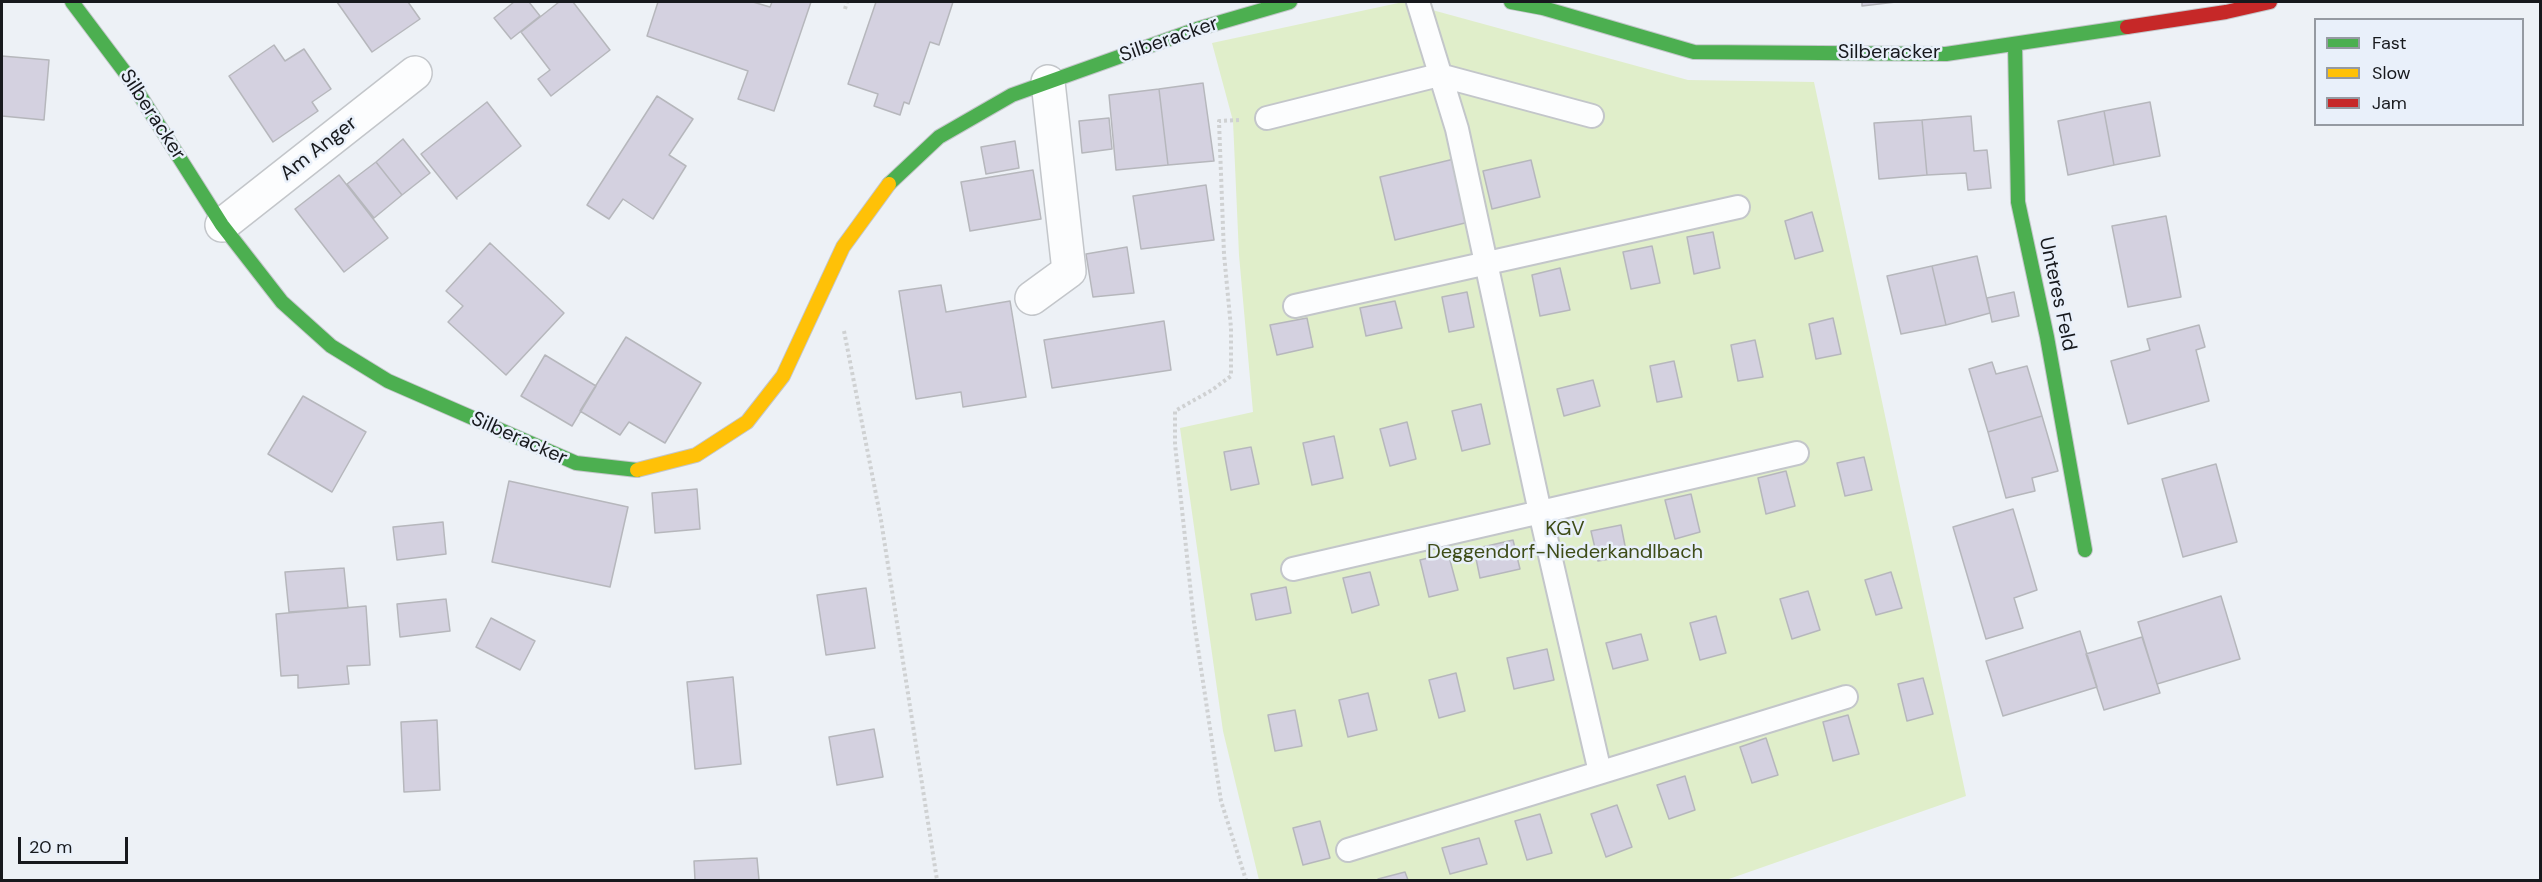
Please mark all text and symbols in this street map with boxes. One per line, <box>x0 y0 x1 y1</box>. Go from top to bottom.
street label: Silberacker <box>1117 12 1221 68</box>
legend <box>2314 18 2524 126</box>
text: Fast <box>2372 31 2407 55</box>
street label: Silberacker <box>1838 41 1940 65</box>
text: Slow <box>2372 61 2411 85</box>
street label: Silberacker <box>114 65 190 165</box>
text: Jam <box>2372 91 2407 115</box>
street label: Am Anger <box>276 112 362 186</box>
street label: Unteres Feld <box>2033 235 2081 353</box>
street label: Silberacker <box>467 407 571 471</box>
park label: KGV Deggendorf-Niederkandlbach <box>1427 518 1703 565</box>
scale bar <box>21 825 130 863</box>
text: 20 m <box>29 835 72 859</box>

